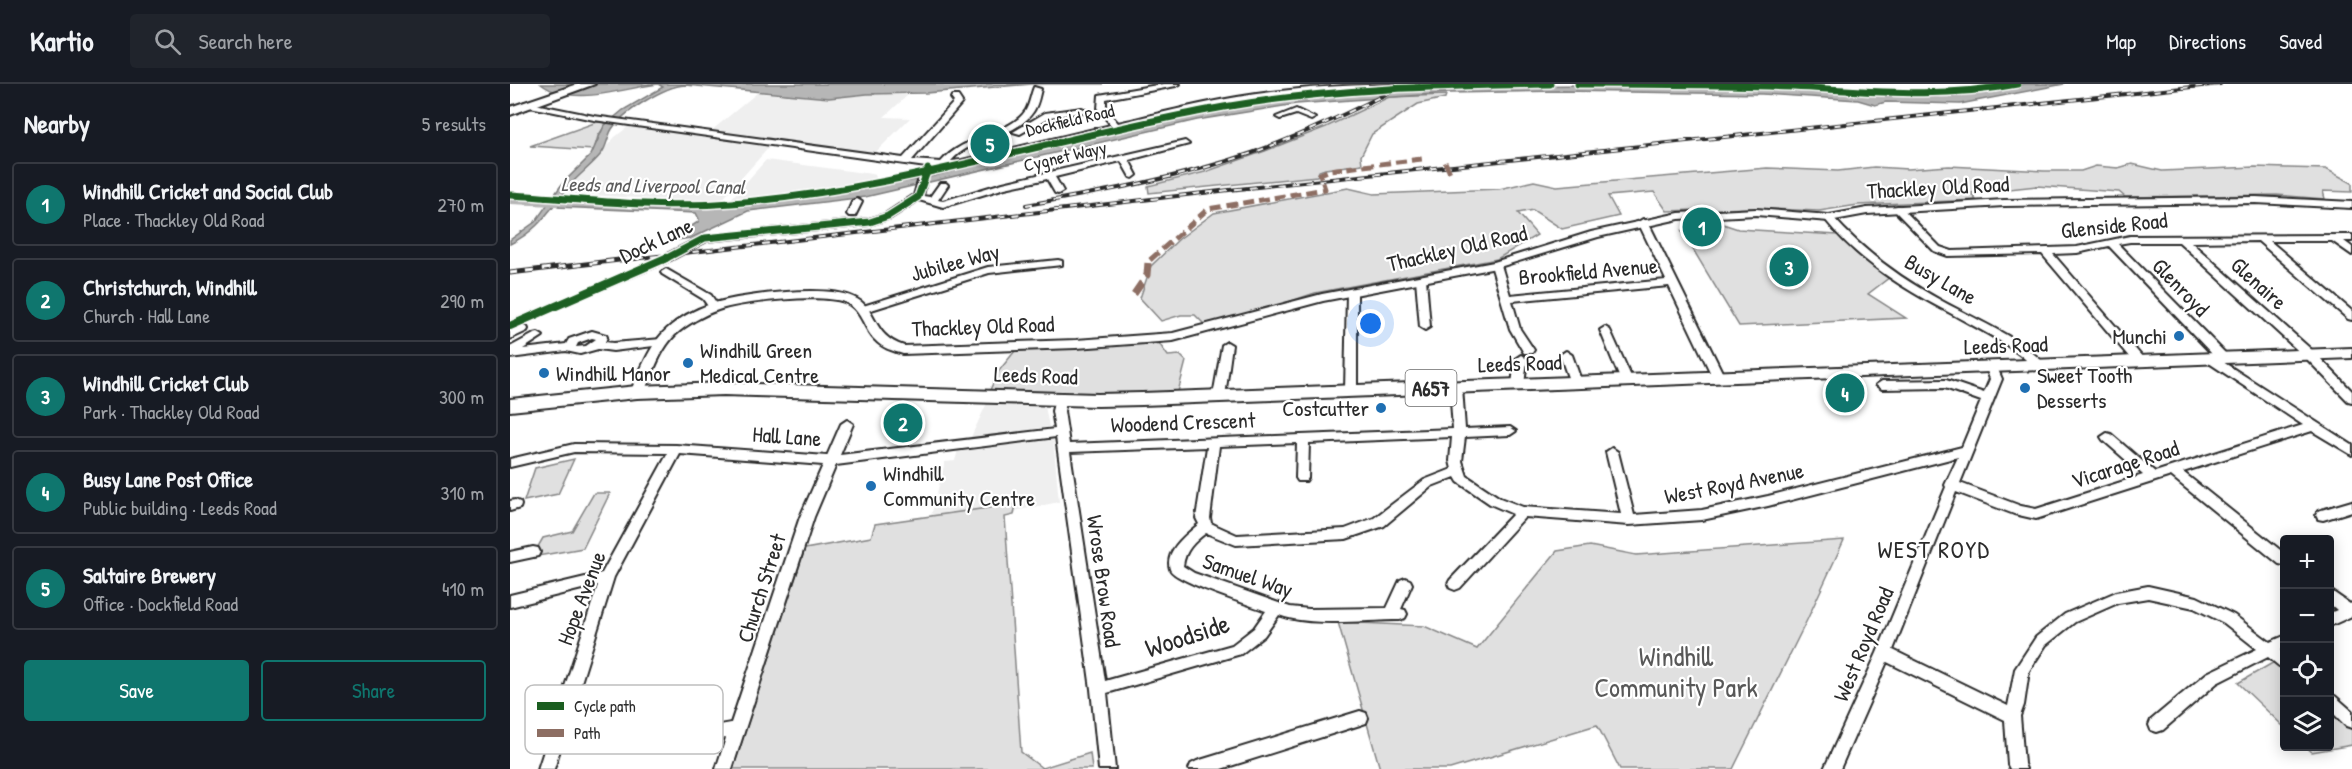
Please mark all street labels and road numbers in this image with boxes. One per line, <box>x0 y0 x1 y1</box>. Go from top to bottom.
street label: Dockfield Road <box>1023 98 1117 142</box>
street label: Cygnet Wayy <box>1021 134 1109 178</box>
street label: Thackley Old Road <box>1866 168 2010 206</box>
street label: Glenside Road <box>2059 204 2169 246</box>
street label: Dock Lane <box>615 210 698 270</box>
street label: Thackley Old Road <box>1384 217 1530 279</box>
street label: Jubilee Way <box>907 236 1003 288</box>
street label: Busy Lane <box>1900 246 1983 312</box>
street label: Brookfield Avenue <box>1517 250 1659 292</box>
street label: Glenaire <box>2224 250 2294 316</box>
street label: Glenroyd <box>2146 251 2217 323</box>
street label: Thackley Old Road <box>911 309 1055 343</box>
street label: Leeds Road <box>1964 329 2049 361</box>
street label: Leeds Road <box>1478 347 1563 379</box>
street label: Leeds Road <box>994 359 1079 391</box>
road number: A657 <box>1406 370 1456 406</box>
street label: Woodend Crescent <box>1110 404 1256 440</box>
street label: Hall Lane <box>752 419 823 453</box>
street label: Vicarage Road <box>2067 432 2183 495</box>
street label: West Royd Avenue <box>1662 455 1806 511</box>
street label: Wrose Brow Road <box>1080 513 1128 649</box>
street label: Church Street <box>729 529 793 646</box>
street label: Samuel Way <box>1199 546 1297 604</box>
street label: Hope Avenue <box>549 547 613 649</box>
street label: West Royd Road <box>1826 582 1901 706</box>
street label: Woodside <box>1140 604 1234 666</box>

